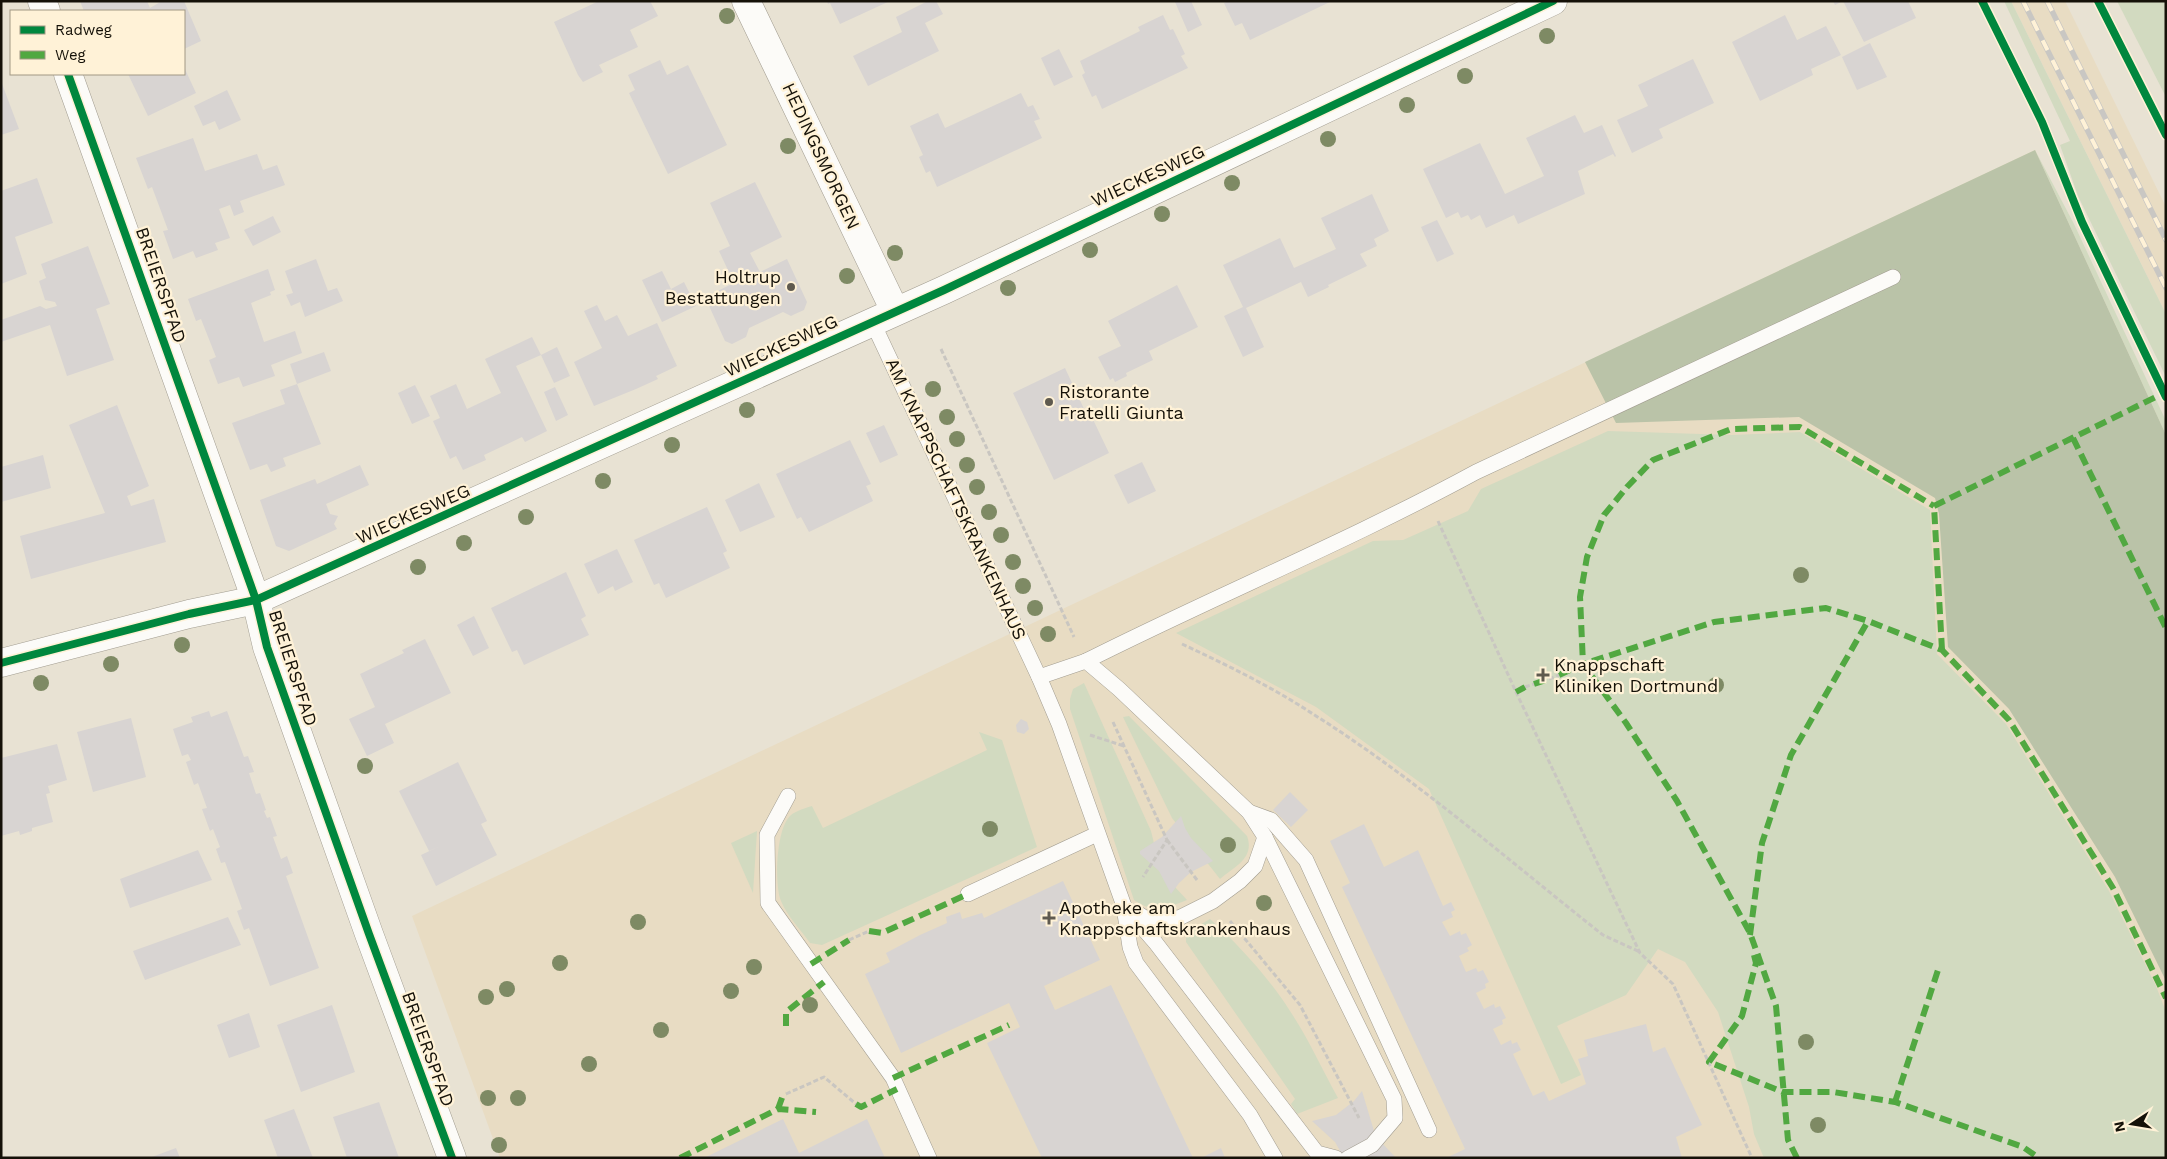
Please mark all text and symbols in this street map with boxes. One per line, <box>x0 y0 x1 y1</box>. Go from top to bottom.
legend <box>10 10 185 75</box>
text: Radweg <box>55 21 112 39</box>
text: Weg <box>55 46 86 64</box>
street label: HEDINGSMORGEN <box>778 79 865 232</box>
street label: WIECKESWEG <box>1088 140 1208 211</box>
street label: BREIERSPFAD <box>132 224 191 346</box>
place label: Holtrup Bestattungen <box>665 266 781 308</box>
marker: Holtrup Bestattungen <box>785 281 797 293</box>
street label: WIECKESWEG <box>721 310 841 381</box>
street label: AM KNAPPSCHAFTSKRANKENHAUS <box>882 355 1031 643</box>
place label: Ristorante Fratelli Giunta <box>1059 381 1184 423</box>
marker: Ristorante Fratelli Giunta <box>1043 396 1055 408</box>
street label: WIECKESWEG <box>353 479 473 548</box>
street label: BREIERSPFAD <box>265 607 322 729</box>
place label: Knappschaft Kliniken Dortmund <box>1554 654 1718 696</box>
marker: Knappschaft Kliniken Dortmund <box>1536 668 1550 682</box>
place label: Apotheke am Knappschaftskrankenhaus <box>1059 897 1291 939</box>
marker: Apotheke am Knappschaftskrankenhaus <box>1043 912 1055 924</box>
street label: BREIERSPFAD <box>398 988 459 1109</box>
north arrow <box>2107 1099 2157 1149</box>
text: N <box>2110 1120 2128 1133</box>

